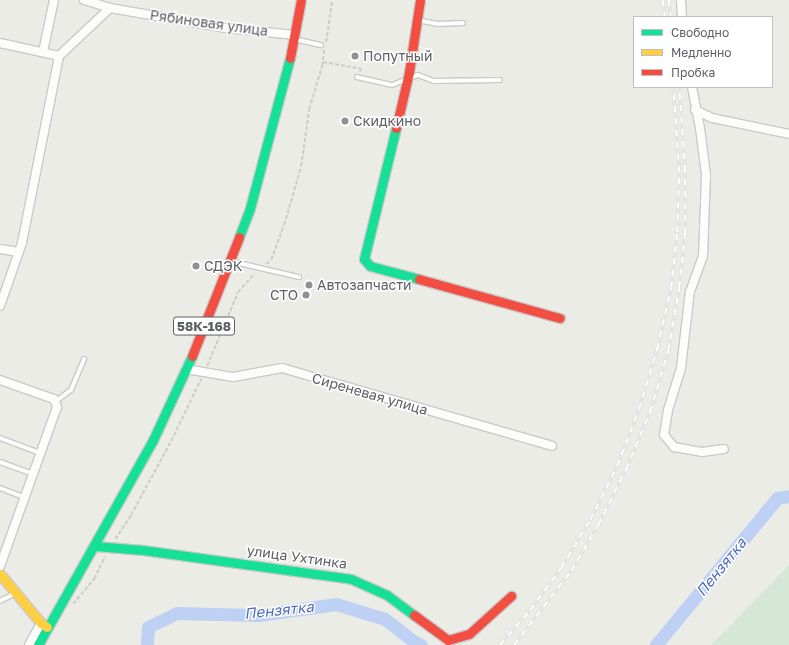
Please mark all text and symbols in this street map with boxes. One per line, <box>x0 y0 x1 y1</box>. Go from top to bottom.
street label: Рябиновая улица <box>149 6 269 40</box>
legend <box>633 16 773 88</box>
text: Свободно <box>671 25 729 40</box>
text: Медленно <box>671 45 731 60</box>
place label: Попутный <box>363 48 433 64</box>
marker: Попутный <box>350 51 360 61</box>
text: Пробка <box>671 65 715 80</box>
place label: Скидкино <box>353 113 421 129</box>
marker: Скидкино <box>340 116 350 126</box>
place label: СДЭК <box>204 258 242 274</box>
marker: СДЭК <box>191 261 201 271</box>
place label: Автозапчасти <box>317 277 412 293</box>
marker: Автозапчасти <box>304 280 314 290</box>
place label: СТО <box>270 287 298 303</box>
marker: СТО <box>301 290 311 300</box>
road number: 58К-168 <box>172 315 236 337</box>
street label: Сиреневая улица <box>310 369 430 419</box>
water label: Пензятка <box>692 534 750 600</box>
street label: улица Ухтинка <box>246 542 348 572</box>
water label: Пензятка <box>243 597 315 623</box>

